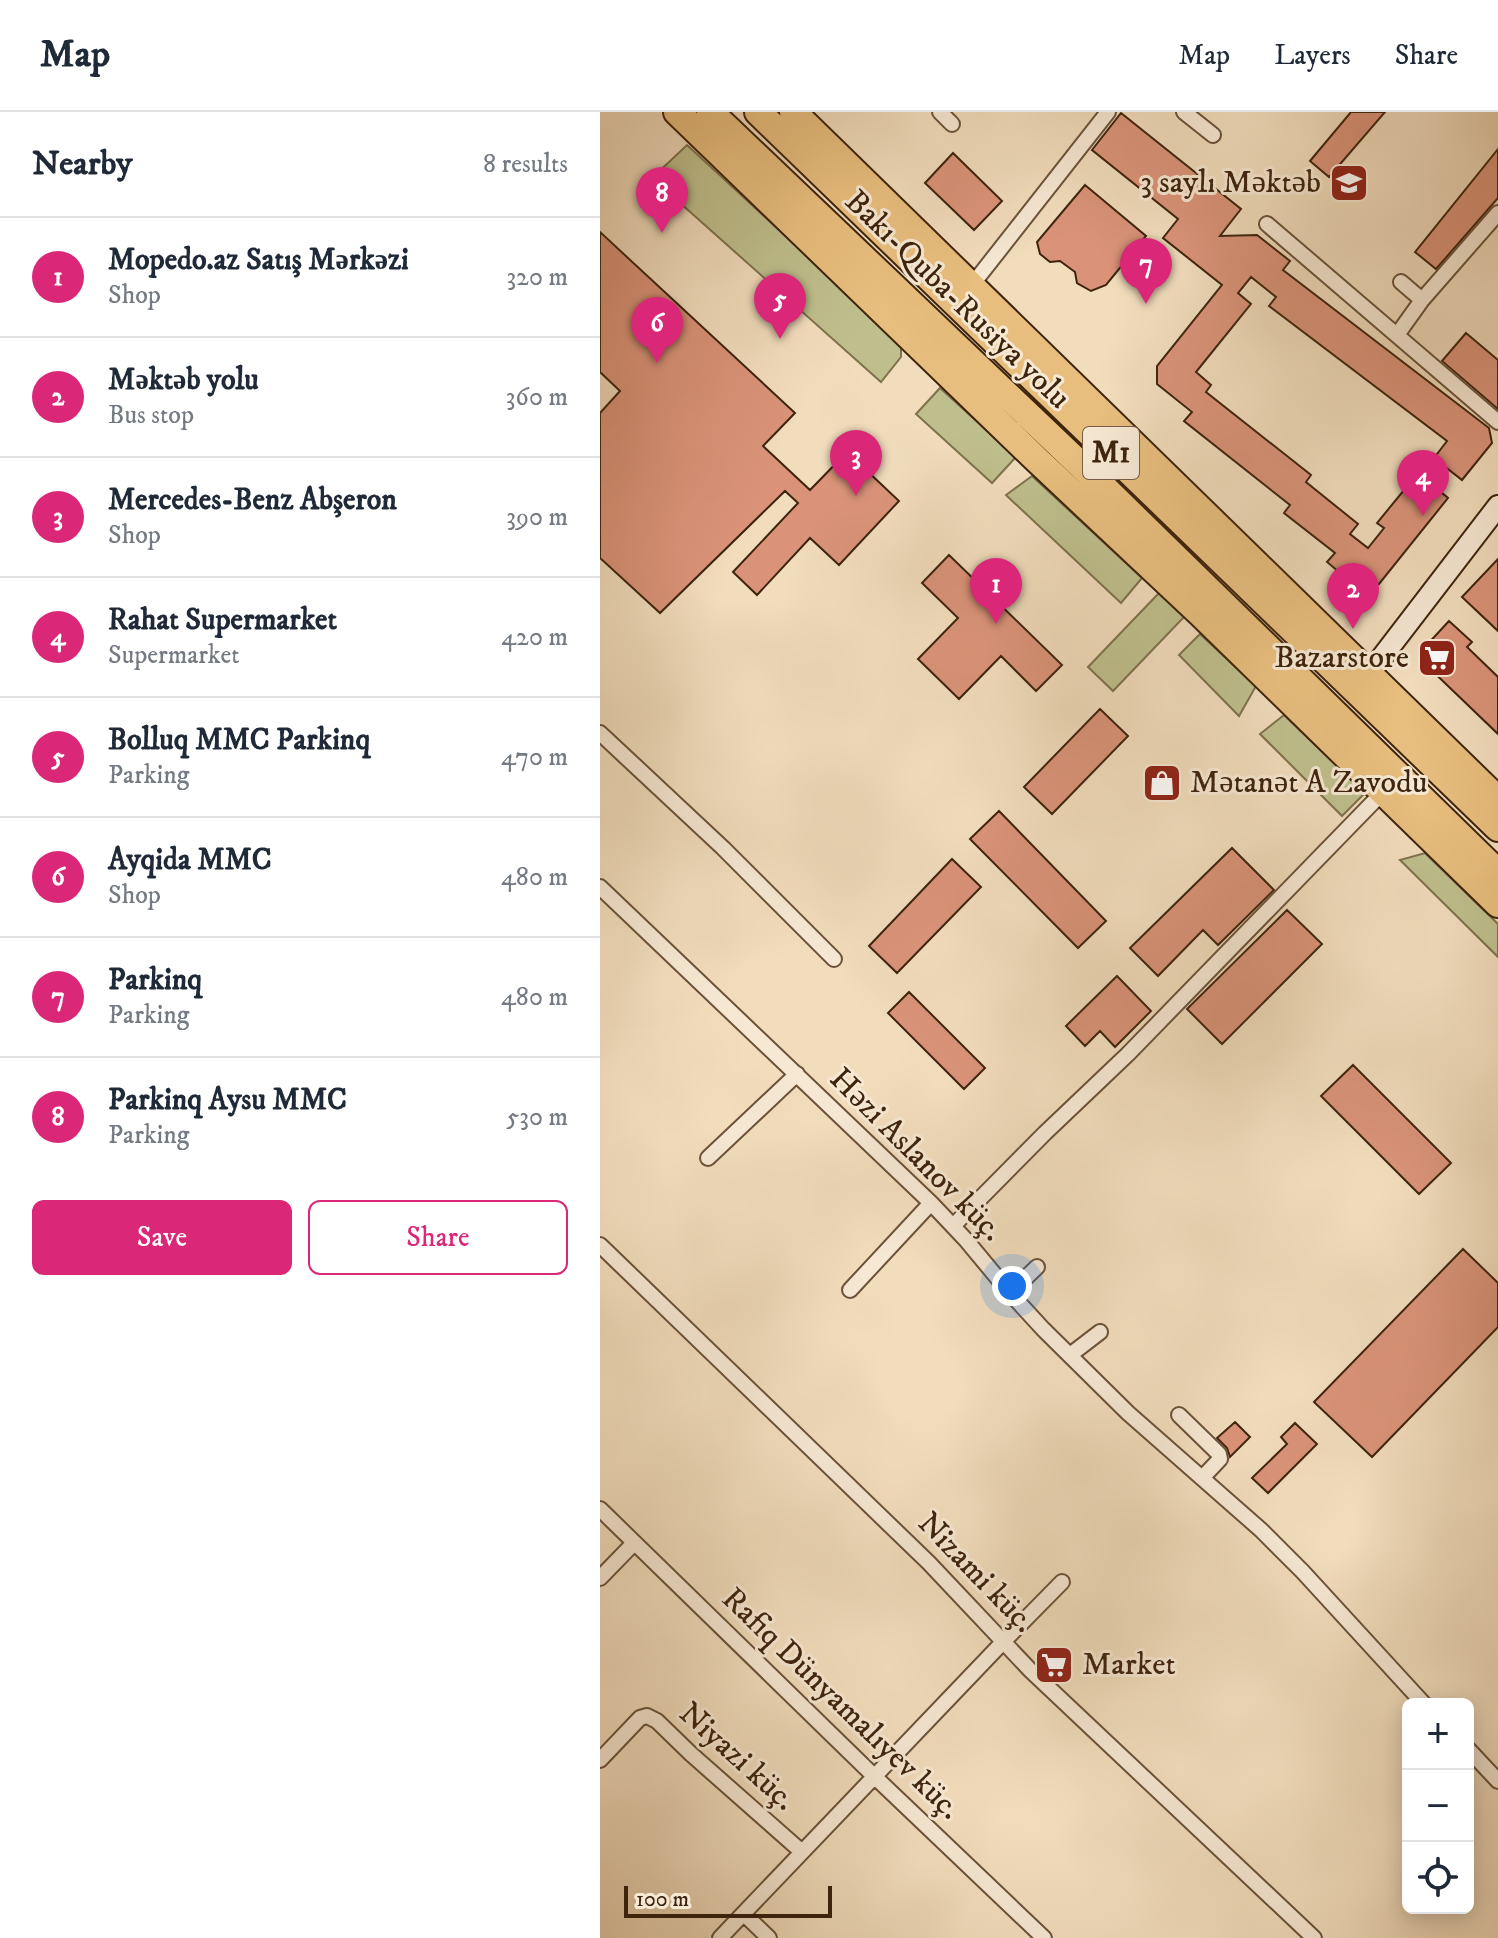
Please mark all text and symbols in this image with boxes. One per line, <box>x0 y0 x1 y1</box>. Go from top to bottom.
text: Map <box>40 31 110 79</box>
text: Map <box>1179 38 1230 73</box>
text: Layers <box>1274 38 1351 73</box>
text: Share <box>1395 38 1458 73</box>
text: Nearby <box>32 143 133 185</box>
text: 8 results <box>483 148 568 181</box>
school or university icon: 3 saylı Məktəb <box>1328 162 1370 204</box>
place label: 3 saylı Məktəb <box>1140 163 1321 203</box>
pin: 8 <box>636 167 688 233</box>
street label: Bakı-Quba-Rusiya yolu <box>836 182 1078 418</box>
pin: 7 <box>1120 238 1172 304</box>
text: Mopedo.az Satış Mərkəzi <box>108 242 409 279</box>
text: 1 <box>53 261 63 294</box>
text: 320 m <box>506 261 568 294</box>
pin: 5 <box>754 273 806 339</box>
text: Shop <box>108 279 161 312</box>
pin: 6 <box>631 297 683 363</box>
text: Məktəb yolu <box>108 362 259 399</box>
text: 2 <box>52 381 64 414</box>
text: 360 m <box>506 381 568 414</box>
text: Bus stop <box>108 399 194 432</box>
road number: M1 <box>1083 427 1139 479</box>
pin: 3 <box>830 430 882 496</box>
pin: 4 <box>1397 450 1449 516</box>
text: Mercedes-Benz Abşeron <box>108 482 397 519</box>
text: 3 <box>53 501 63 534</box>
text: 390 m <box>506 501 568 534</box>
text: Shop <box>108 519 161 552</box>
pin: 1 <box>970 558 1022 624</box>
pin: 2 <box>1327 563 1379 629</box>
text: Rahat Supermarket <box>108 602 337 639</box>
text: 4 <box>51 621 65 654</box>
text: 420 m <box>501 621 568 654</box>
supermarket icon: Bazarstore <box>1416 637 1458 679</box>
place label: Bazarstore <box>1274 638 1409 678</box>
text: Supermarket <box>108 639 240 672</box>
text: Bolluq MMC Parkinq <box>108 722 370 759</box>
text: 5 <box>52 741 64 774</box>
text: 470 m <box>501 741 568 774</box>
text: Parking <box>108 759 190 792</box>
shop icon: Mətanət A Zavodu <box>1141 762 1183 804</box>
place label: Mətanət A Zavodu <box>1190 763 1428 803</box>
text: Ayqida MMC <box>108 842 272 879</box>
text: 6 <box>51 861 65 894</box>
text: 480 m <box>501 861 568 894</box>
text: Shop <box>108 879 161 912</box>
text: Parkinq <box>108 962 202 999</box>
text: 7 <box>51 981 65 1014</box>
text: 480 m <box>501 981 568 1014</box>
text: Parking <box>108 999 190 1032</box>
street label: Həzi Aslanov küç. <box>821 1060 1011 1250</box>
text: Parkinq Aysu MMC <box>108 1082 347 1119</box>
text: 8 <box>51 1101 65 1134</box>
text: 530 m <box>506 1101 568 1134</box>
text: Parking <box>108 1119 190 1152</box>
button: Save <box>32 1200 292 1275</box>
button: Share <box>308 1200 568 1275</box>
your location <box>992 1266 1032 1306</box>
street label: Nizami küç. <box>909 1504 1043 1642</box>
street label: Rafiq Dünyamalıyev küç. <box>713 1579 969 1829</box>
supermarket icon: Market <box>1033 1644 1075 1686</box>
place label: Market <box>1082 1645 1176 1685</box>
street label: Niyazi küç. <box>670 1694 804 1820</box>
map controls <box>1402 1698 1474 1914</box>
button: + <box>1402 1698 1474 1770</box>
button: − <box>1402 1770 1474 1842</box>
button: locate <box>1402 1842 1474 1914</box>
scale bar <box>624 1882 832 1918</box>
text: 100 m <box>636 1886 689 1913</box>

